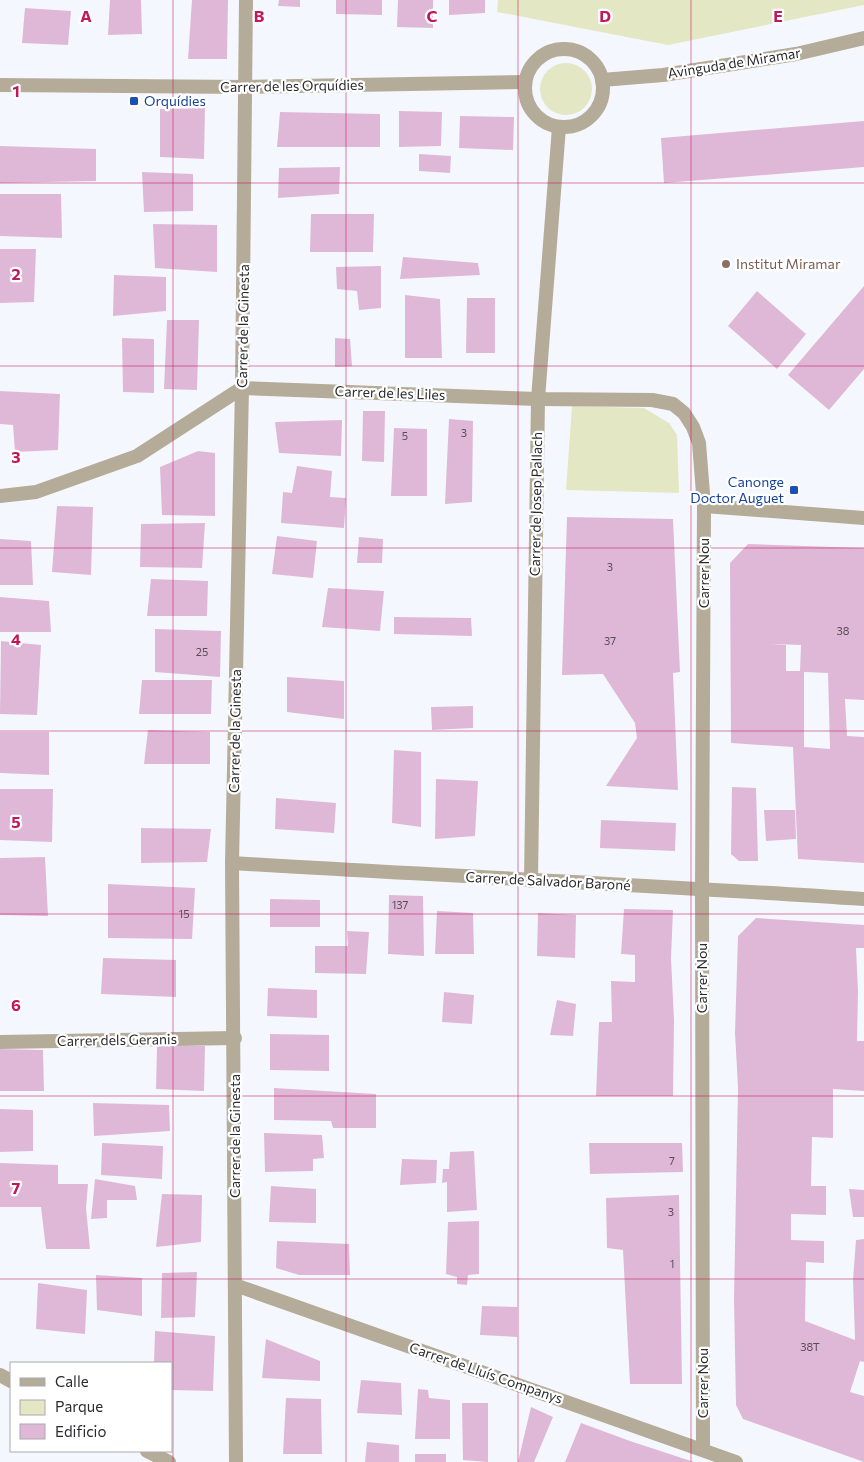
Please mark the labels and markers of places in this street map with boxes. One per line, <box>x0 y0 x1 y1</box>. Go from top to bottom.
place label: Orquídies <box>144 92 206 109</box>
marker: Orquídies <box>128 95 140 107</box>
place label: Institut Miramar <box>736 255 841 272</box>
marker: Institut Miramar <box>720 258 732 270</box>
place label: Canonge Doctor Auguet <box>690 473 784 506</box>
marker: Canonge Doctor Auguet <box>788 484 800 496</box>

